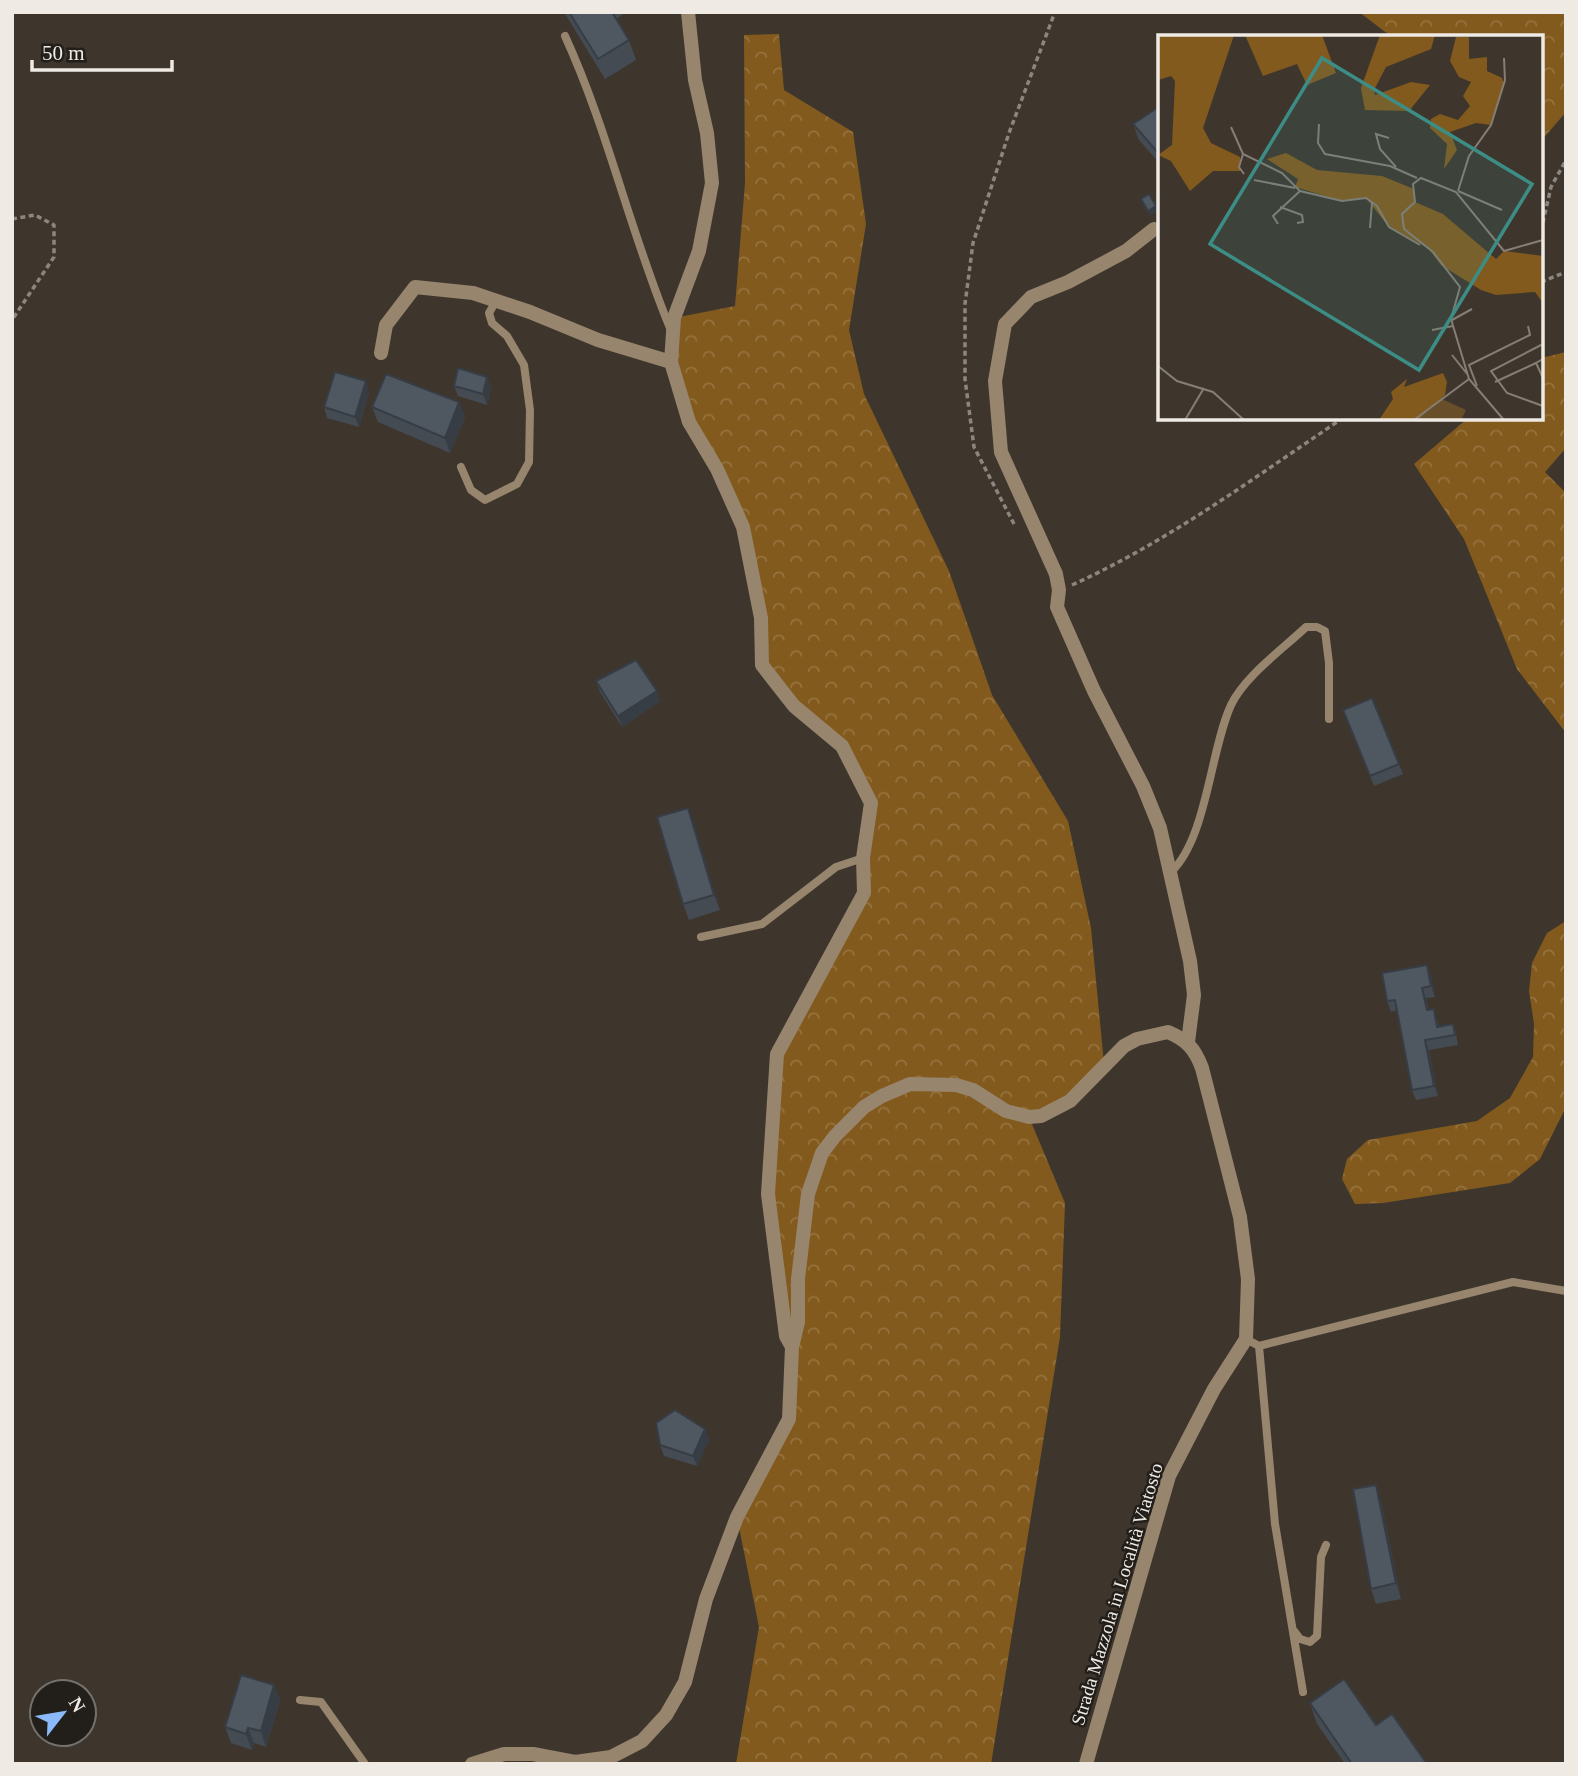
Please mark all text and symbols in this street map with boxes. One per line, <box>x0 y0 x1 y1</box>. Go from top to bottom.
scale bar <box>32 28 172 72</box>
inset map <box>1158 35 1543 420</box>
text: 50 m <box>42 41 85 65</box>
street label: Strada Mazzola in Località Viatosto <box>1067 1460 1167 1728</box>
north arrow <box>28 1678 98 1748</box>
text: N <box>65 1693 90 1716</box>

